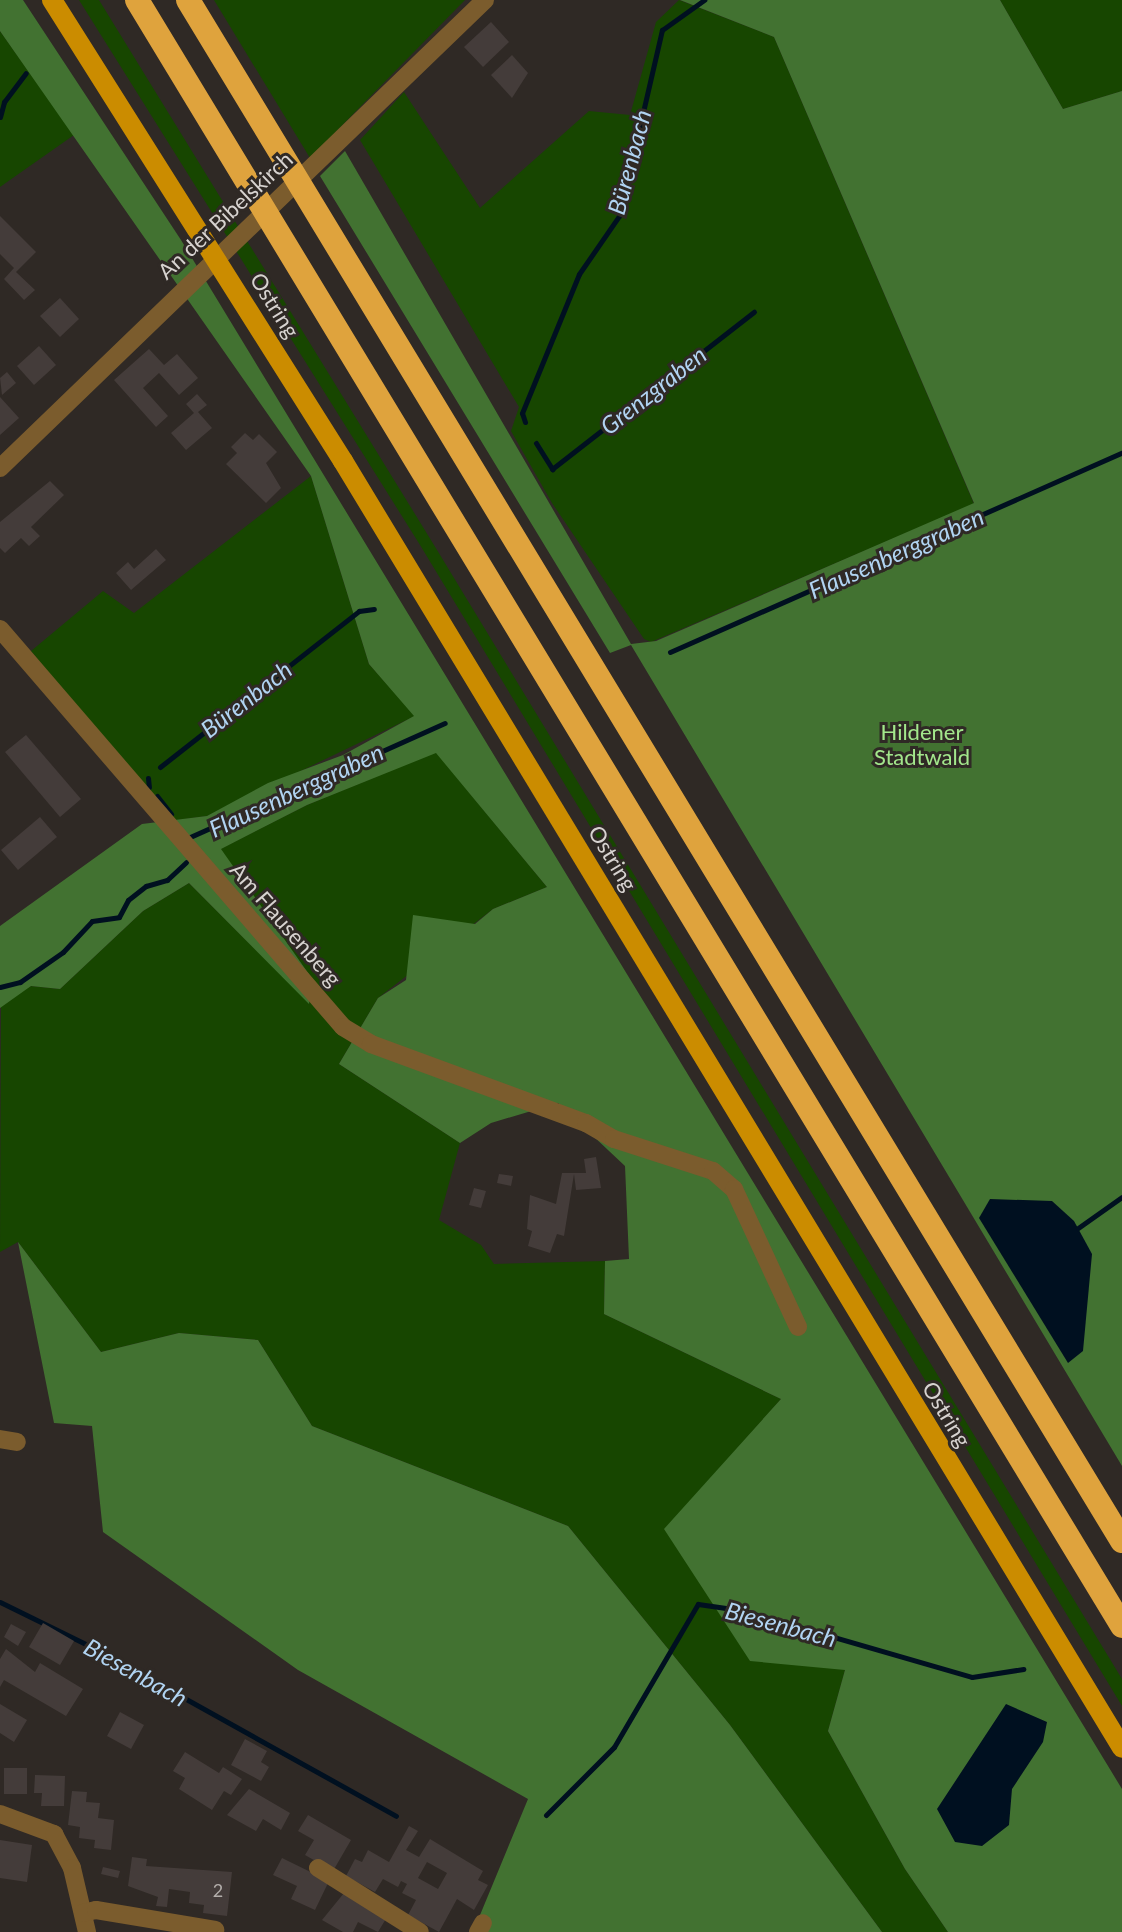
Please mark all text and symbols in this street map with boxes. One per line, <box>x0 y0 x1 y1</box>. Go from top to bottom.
water label: Bürenbach <box>601 106 657 218</box>
street label: An der Bibelskirch <box>152 146 298 284</box>
street label: Ostring <box>245 268 305 342</box>
water label: Grenzgraben <box>594 340 712 440</box>
water label: Flausenberggraben <box>804 501 988 605</box>
water label: Bürenbach <box>195 655 297 743</box>
park label: Hildener Stadtwald <box>874 718 970 770</box>
water label: Flausenberggraben <box>204 737 388 843</box>
street label: Ostring <box>583 820 643 896</box>
street label: Am Flausenberg <box>225 857 347 991</box>
street label: Ostring <box>917 1376 977 1452</box>
water label: Biesenbach <box>722 1595 840 1653</box>
water label: Biesenbach <box>79 1632 193 1712</box>
house number: 2 <box>213 1879 223 1901</box>

